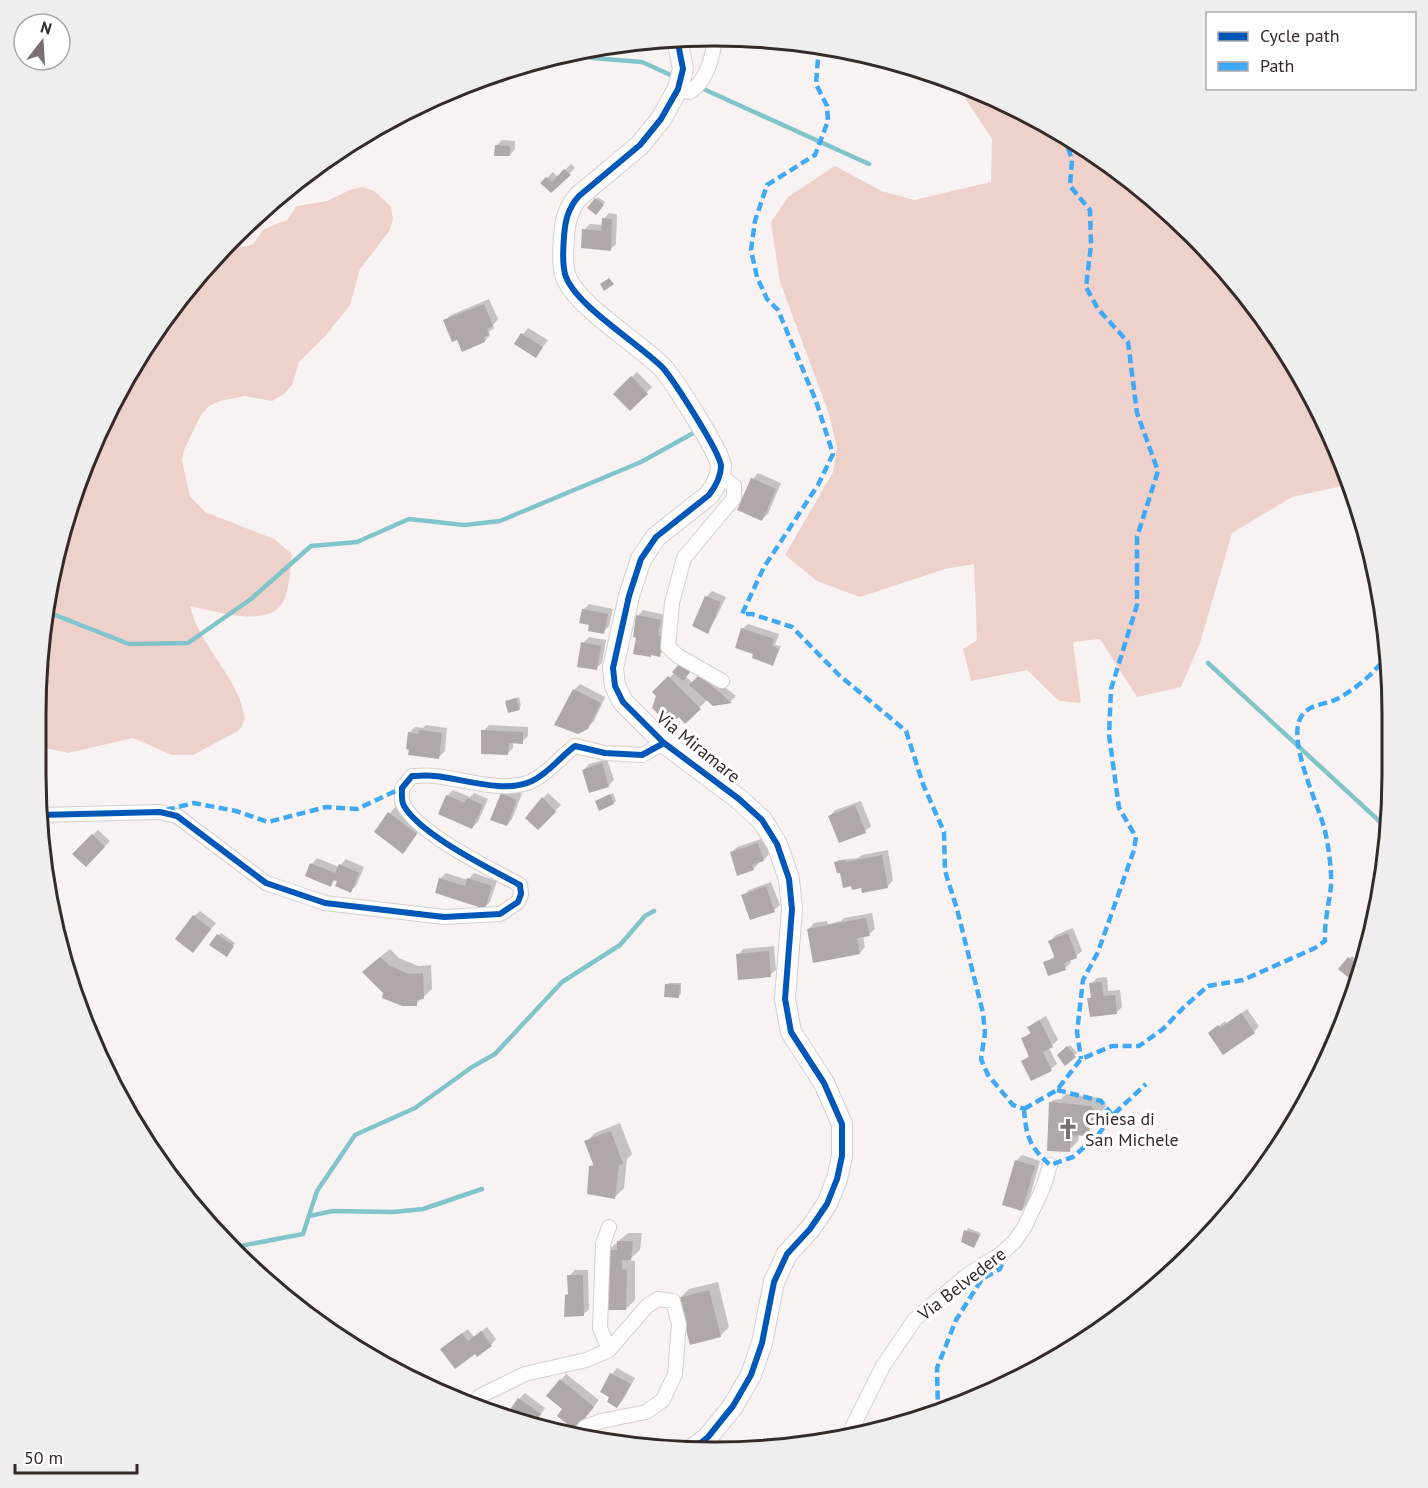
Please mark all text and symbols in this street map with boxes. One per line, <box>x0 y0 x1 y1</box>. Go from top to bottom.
north arrow <box>12 12 72 72</box>
legend <box>1206 12 1416 90</box>
text: N <box>38 17 54 39</box>
text: Cycle path <box>1260 24 1340 47</box>
text: Path <box>1260 54 1294 77</box>
street label: Via Miramare <box>651 705 745 788</box>
place label: Chiesa di San Michele <box>1085 1107 1179 1151</box>
church icon: Chiesa di San Michele <box>1056 1117 1080 1141</box>
street label: Via Belvedere <box>912 1242 1010 1326</box>
scale bar <box>15 1437 136 1475</box>
text: 50 m <box>24 1446 63 1469</box>

